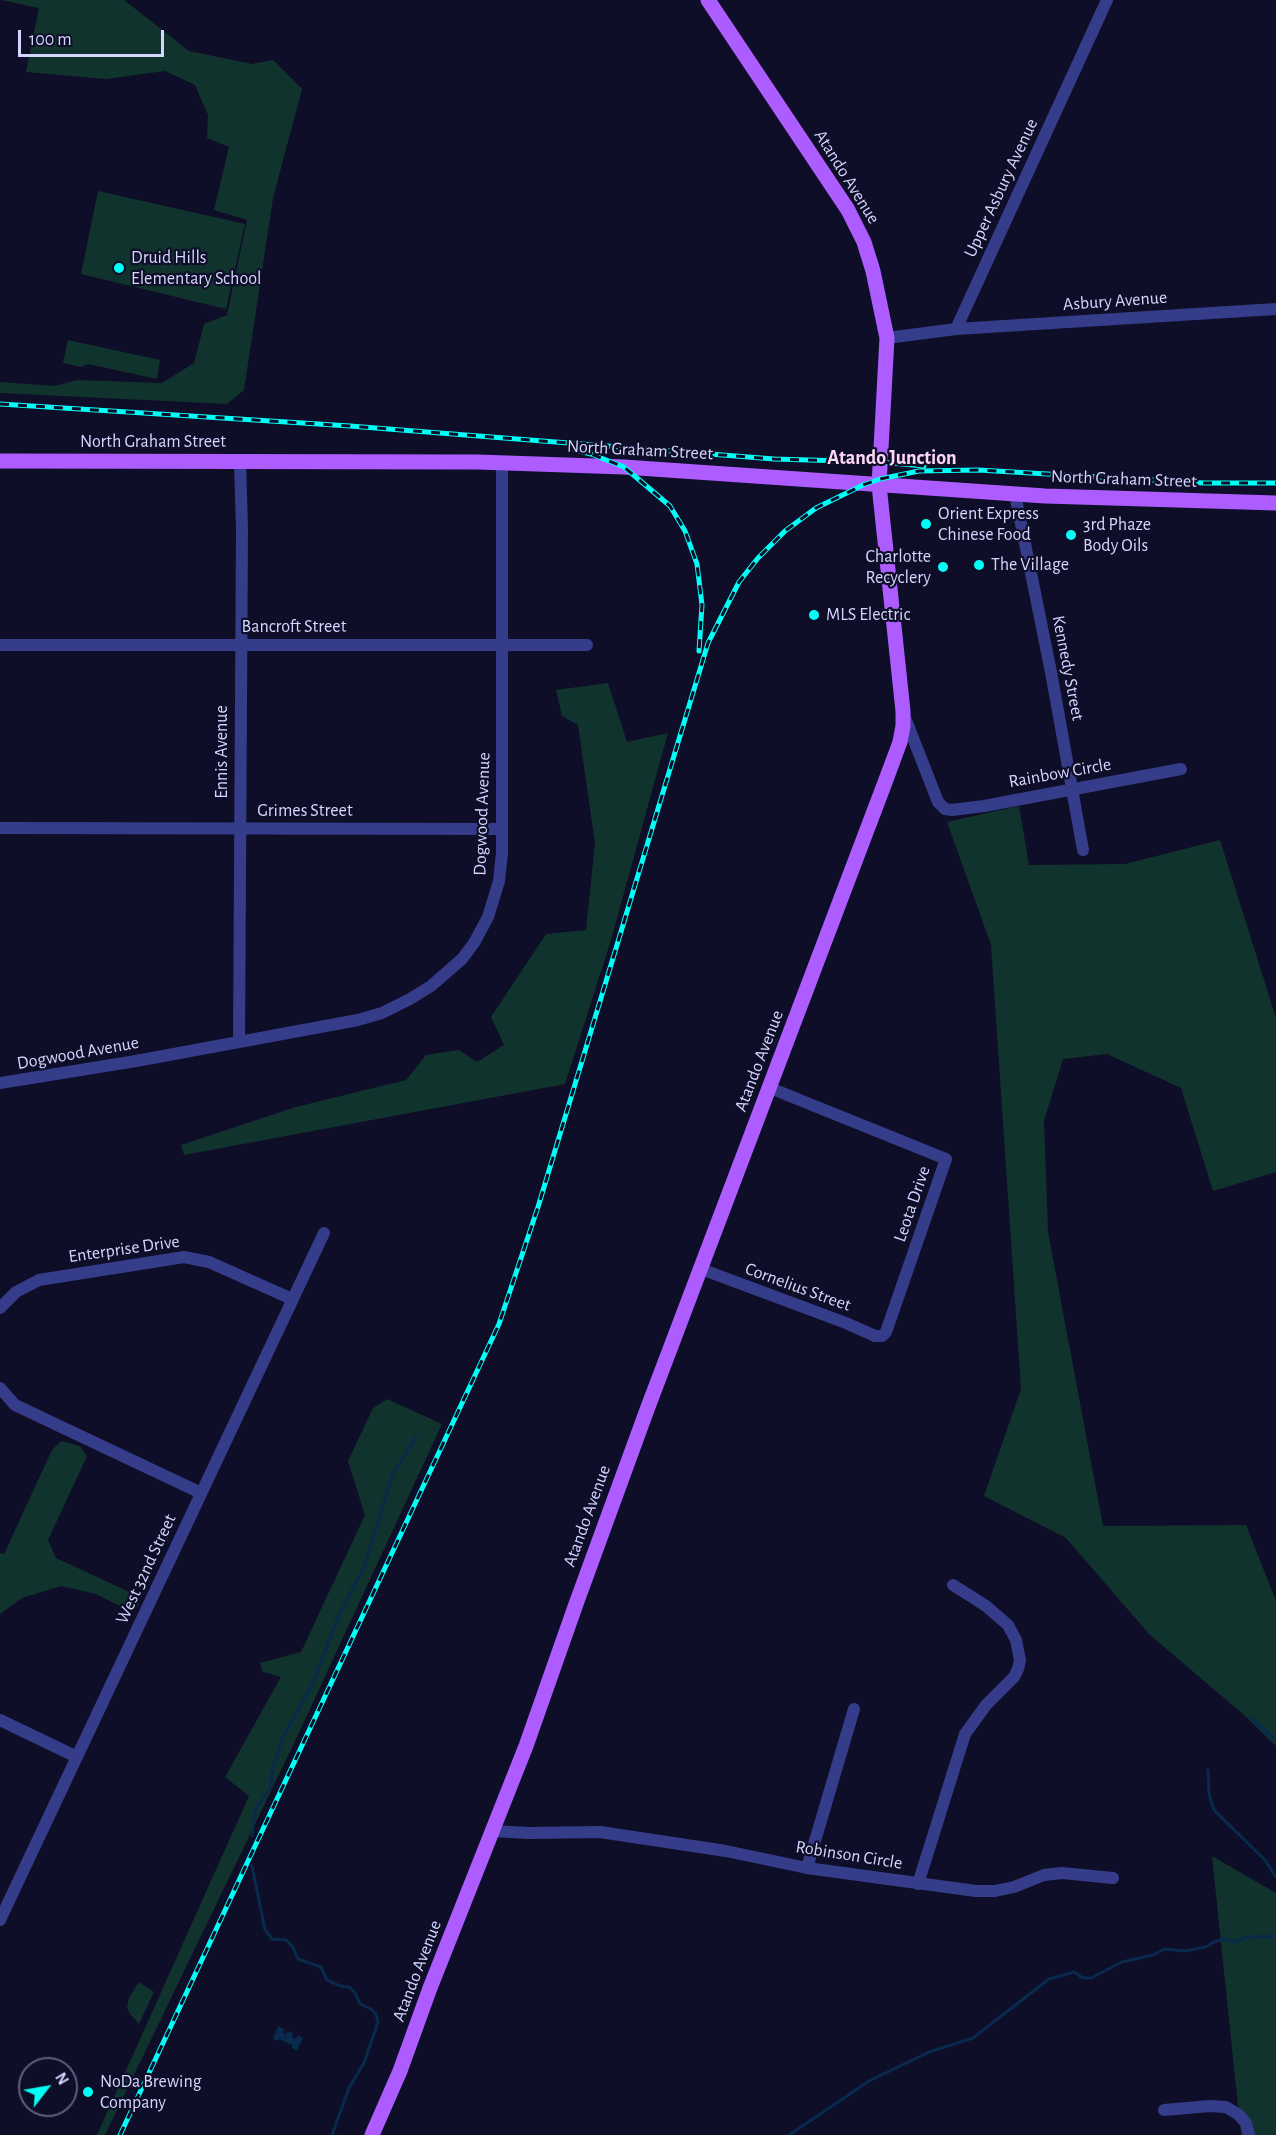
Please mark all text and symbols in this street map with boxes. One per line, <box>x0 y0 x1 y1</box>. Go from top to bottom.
scale bar <box>21 18 166 56</box>
text: 100 m <box>29 31 72 49</box>
street label: Upper Asbury Avenue <box>959 115 1043 261</box>
street label: Atando Avenue <box>810 126 884 228</box>
place label: Druid Hills Elementary School <box>131 247 261 290</box>
marker: Druid Hills Elementary School <box>112 261 126 275</box>
street label: Asbury Avenue <box>1062 287 1168 315</box>
street label: North Graham Street <box>80 431 226 453</box>
street label: North Graham Street <box>566 435 714 465</box>
district label: Atando Junction <box>827 446 957 470</box>
street label: North Graham Street <box>1051 466 1197 492</box>
place label: Orient Express Chinese Food <box>938 503 1039 546</box>
place label: 3rd Phaze Body Oils <box>1083 514 1151 556</box>
marker: Orient Express Chinese Food <box>919 517 933 531</box>
marker: 3rd Phaze Body Oils <box>1064 528 1078 542</box>
place label: Charlotte Recyclery <box>865 546 931 588</box>
place label: The Village <box>991 554 1069 576</box>
marker: The Village <box>972 558 986 572</box>
marker: Charlotte Recyclery <box>936 560 950 574</box>
place label: MLS Electric <box>826 604 910 626</box>
marker: MLS Electric <box>807 608 821 622</box>
street label: Kennedy Street <box>1047 614 1089 722</box>
street label: Bancroft Street <box>242 616 346 638</box>
street label: Ennis Avenue <box>211 705 233 799</box>
street label: Dogwood Avenue <box>469 752 495 876</box>
street label: Rainbow Circle <box>1007 753 1113 793</box>
street label: Grimes Street <box>257 800 353 822</box>
street label: Atando Avenue <box>730 1007 788 1115</box>
street label: Dogwood Avenue <box>15 1032 141 1074</box>
street label: Leota Drive <box>889 1163 935 1245</box>
street label: Enterprise Drive <box>67 1231 181 1267</box>
street label: Cornelius Street <box>742 1258 854 1316</box>
street label: Atando Avenue <box>559 1462 615 1570</box>
street label: West 32nd Street <box>111 1511 181 1627</box>
street label: Robinson Circle <box>794 1836 904 1874</box>
street label: Atando Avenue <box>388 1917 446 2025</box>
north arrow <box>18 2057 78 2117</box>
text: N <box>52 2070 71 2088</box>
place label: NoDa Brewing Company <box>100 2071 201 2114</box>
marker: NoDa Brewing Company <box>81 2085 95 2099</box>

